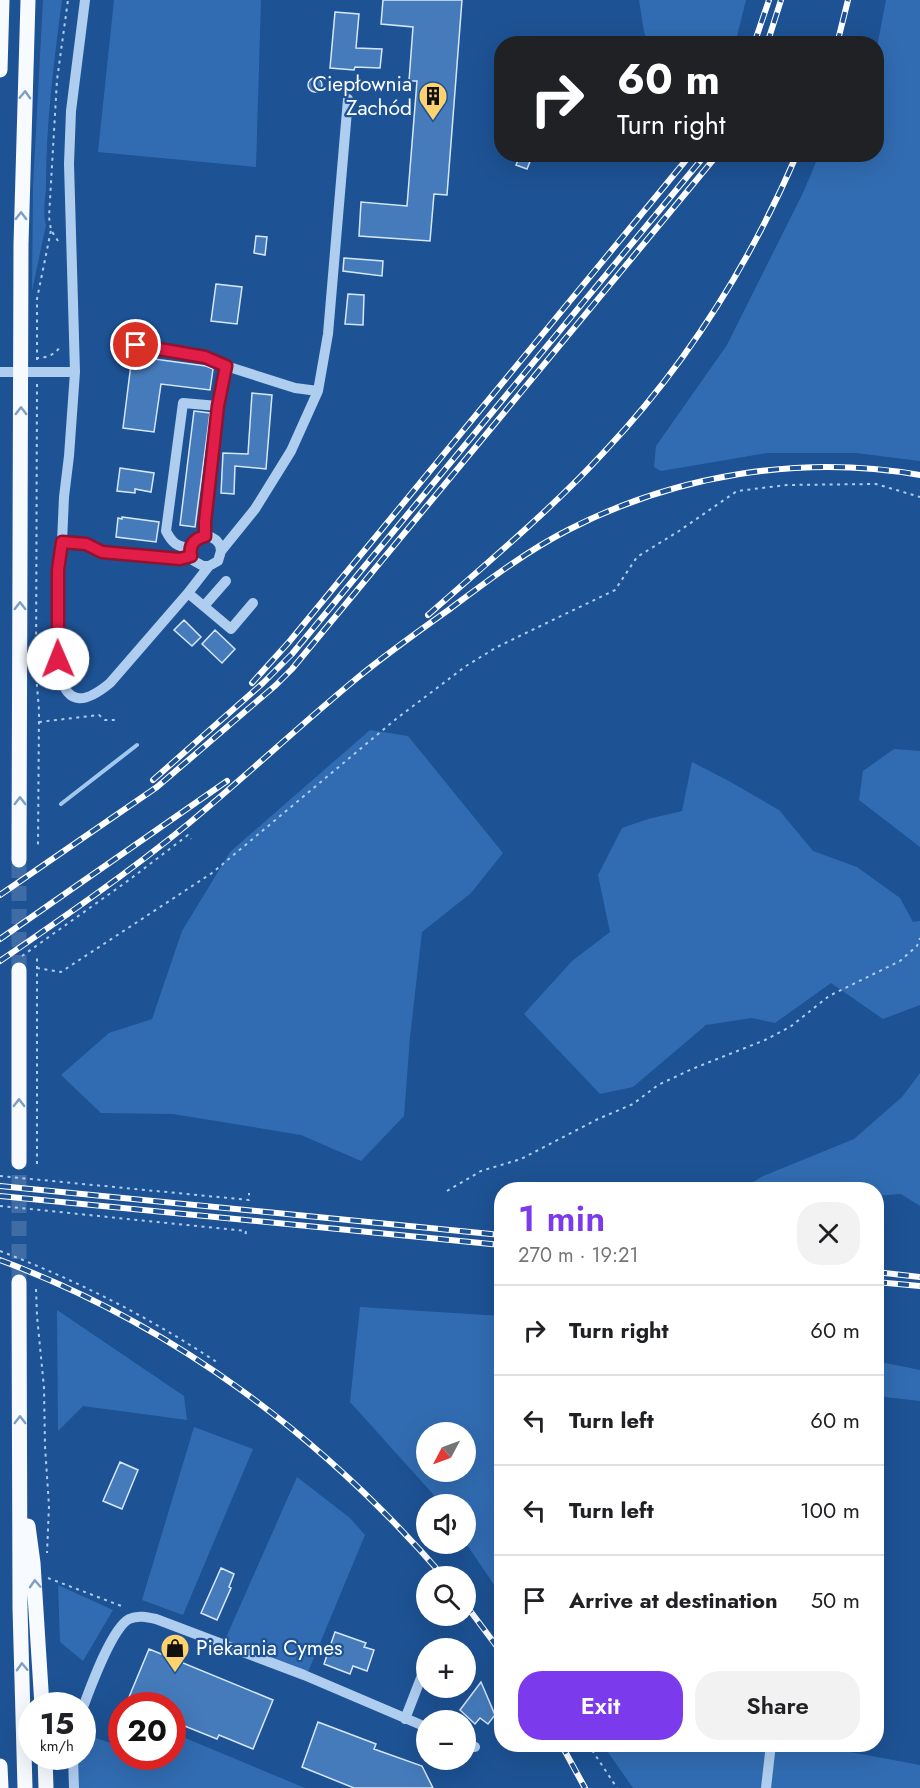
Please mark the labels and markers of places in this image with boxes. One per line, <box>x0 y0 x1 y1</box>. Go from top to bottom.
place label: Ciepłownia Zachód <box>313 69 412 123</box>
building icon: Ciepłownia Zachód <box>417 80 449 122</box>
pin <box>110 319 161 370</box>
shop icon: Piekarnia Cymes <box>159 1632 191 1674</box>
place label: Piekarnia Cymes <box>196 1633 343 1663</box>

